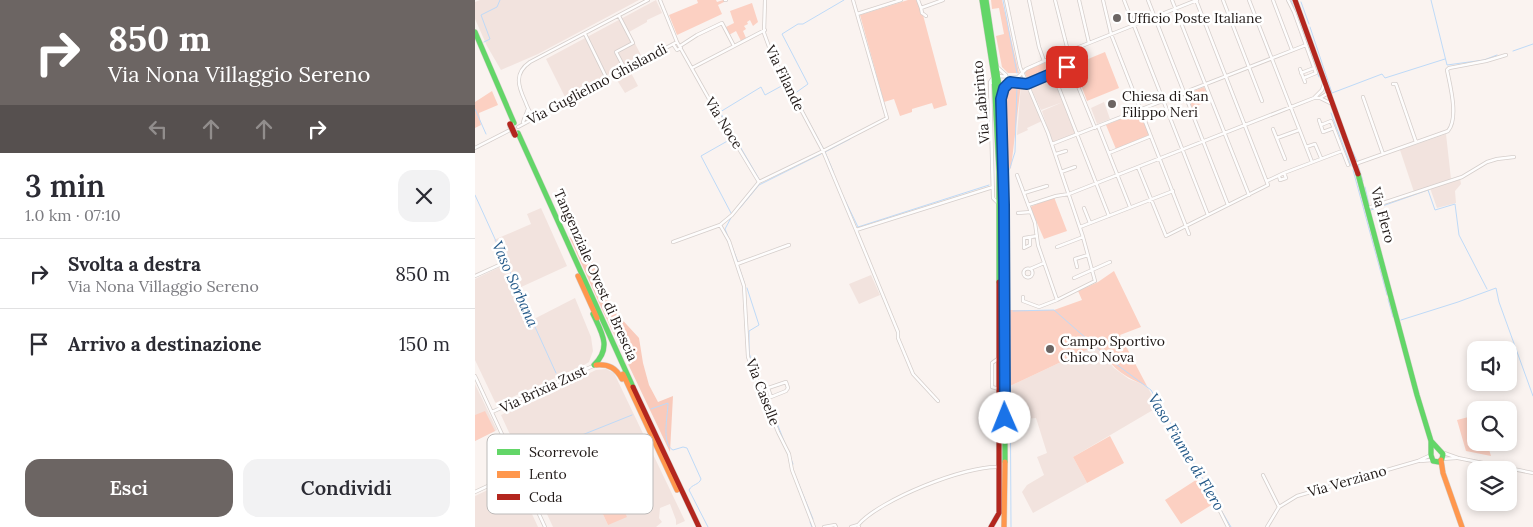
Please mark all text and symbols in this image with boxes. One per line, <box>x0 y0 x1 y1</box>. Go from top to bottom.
place label: Ufficio Poste Italiane <box>1127 9 1262 27</box>
marker: Ufficio Poste Italiane <box>1111 12 1123 24</box>
text: 850 m <box>108 16 211 61</box>
icon: right <box>25 20 90 85</box>
street label: Via Guglielmo Ghislandi <box>523 39 670 129</box>
street label: Via Filande <box>761 41 809 114</box>
pin <box>1046 46 1088 88</box>
icon: arrive <box>1053 53 1081 81</box>
text: Via Nona Villaggio Sereno <box>108 60 370 88</box>
street label: Via Labirinto <box>968 60 994 145</box>
place label: Chiesa di San Filippo Neri <box>1122 87 1209 121</box>
street label: Via Noce <box>701 93 747 152</box>
marker: Chiesa di San Filippo Neri <box>1106 98 1118 110</box>
icon: left <box>144 115 172 143</box>
icon: ahead <box>197 115 225 143</box>
icon: ahead <box>250 115 278 143</box>
icon: right <box>303 115 331 143</box>
text: 3 min <box>25 167 105 205</box>
button: close <box>398 170 450 222</box>
street label: Via Flero <box>1367 184 1399 245</box>
street label: Tangenziale Ovest di Brescia <box>550 186 642 364</box>
text: 1.0 km · 07:10 <box>25 205 121 225</box>
water label: Vaso Sorbana <box>488 238 543 330</box>
text: Svolta a destra <box>68 252 201 276</box>
icon: right <box>25 260 53 288</box>
text: 850 m <box>395 262 450 286</box>
text: Via Nona Villaggio Sereno <box>68 276 259 296</box>
icon: arrive <box>25 330 53 358</box>
text: Arrivo a destinazione <box>68 332 262 356</box>
text: 150 m <box>399 332 450 356</box>
place label: Campo Sportivo Chico Nova <box>1060 332 1165 366</box>
map controls <box>1467 341 1517 511</box>
button: sound <box>1467 341 1517 391</box>
marker: Campo Sportivo Chico Nova <box>1044 343 1056 355</box>
street label: Via Caselle <box>742 355 784 428</box>
street label: Via Brixia Zust <box>496 361 590 417</box>
water label: Vaso Fiume di Flero <box>1144 390 1229 514</box>
position arrow <box>978 391 1030 443</box>
button: search <box>1467 401 1517 451</box>
legend <box>487 434 653 514</box>
text: Scorrevole <box>529 443 599 461</box>
button: Esci <box>25 459 233 517</box>
button: Condividi <box>243 459 450 517</box>
street label: Via Verziano <box>1305 461 1388 501</box>
button: layers <box>1467 461 1517 511</box>
text: Lento <box>529 465 567 483</box>
text: Coda <box>529 488 563 506</box>

